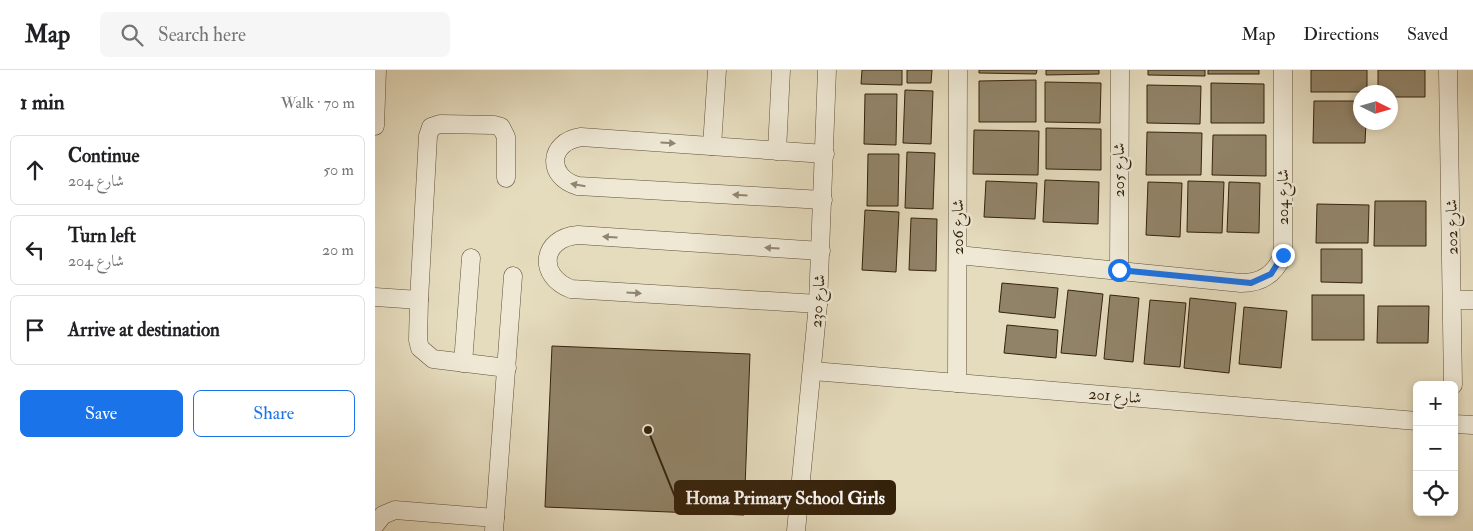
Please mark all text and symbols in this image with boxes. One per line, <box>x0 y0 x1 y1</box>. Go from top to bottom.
search box <box>100 12 450 57</box>
text: Map <box>25 19 70 50</box>
icon: search <box>118 21 146 49</box>
text: Search here <box>158 23 246 47</box>
text: Map <box>1242 23 1275 46</box>
text: Directions <box>1303 23 1379 46</box>
text: Saved <box>1407 23 1448 46</box>
north arrow <box>1353 85 1398 130</box>
text: 1 min <box>20 89 65 116</box>
text: Walk · 70 m <box>281 93 355 113</box>
one-way arrow <box>660 139 676 147</box>
street label: شارع 205 <box>1109 143 1132 197</box>
text: Continue <box>68 144 139 168</box>
icon: ahead <box>21 156 49 184</box>
text: 50 m <box>323 160 354 180</box>
street label: شارع 204 <box>1273 169 1296 225</box>
text: شارع 204 <box>68 171 124 191</box>
one-way arrow <box>569 180 585 188</box>
one-way arrow <box>732 191 748 199</box>
street label: شارع 206 <box>948 199 971 255</box>
street label: شارع 202 <box>1442 199 1465 255</box>
text: Turn left <box>68 224 136 248</box>
one-way arrow <box>602 233 618 241</box>
icon: left <box>21 236 49 264</box>
text: 20 m <box>322 240 354 260</box>
one-way arrow <box>764 244 780 252</box>
route end <box>1272 244 1295 267</box>
text: شارع 204 <box>68 251 124 271</box>
route start <box>1108 259 1131 282</box>
street label: شارع 230 <box>806 274 833 329</box>
one-way arrow <box>627 289 643 297</box>
icon: arrive <box>21 316 49 344</box>
text: Arrive at destination <box>68 318 220 342</box>
map controls <box>1413 381 1458 516</box>
button: + <box>1413 381 1458 426</box>
street label: شارع 201 <box>1087 384 1142 411</box>
button: Save <box>20 390 183 437</box>
button: Share <box>193 390 355 437</box>
button: − <box>1413 426 1458 471</box>
button: locate <box>1413 471 1458 516</box>
callout: Homa Primary School Girls <box>675 481 895 514</box>
text: Homa Primary School Girls <box>685 487 885 510</box>

